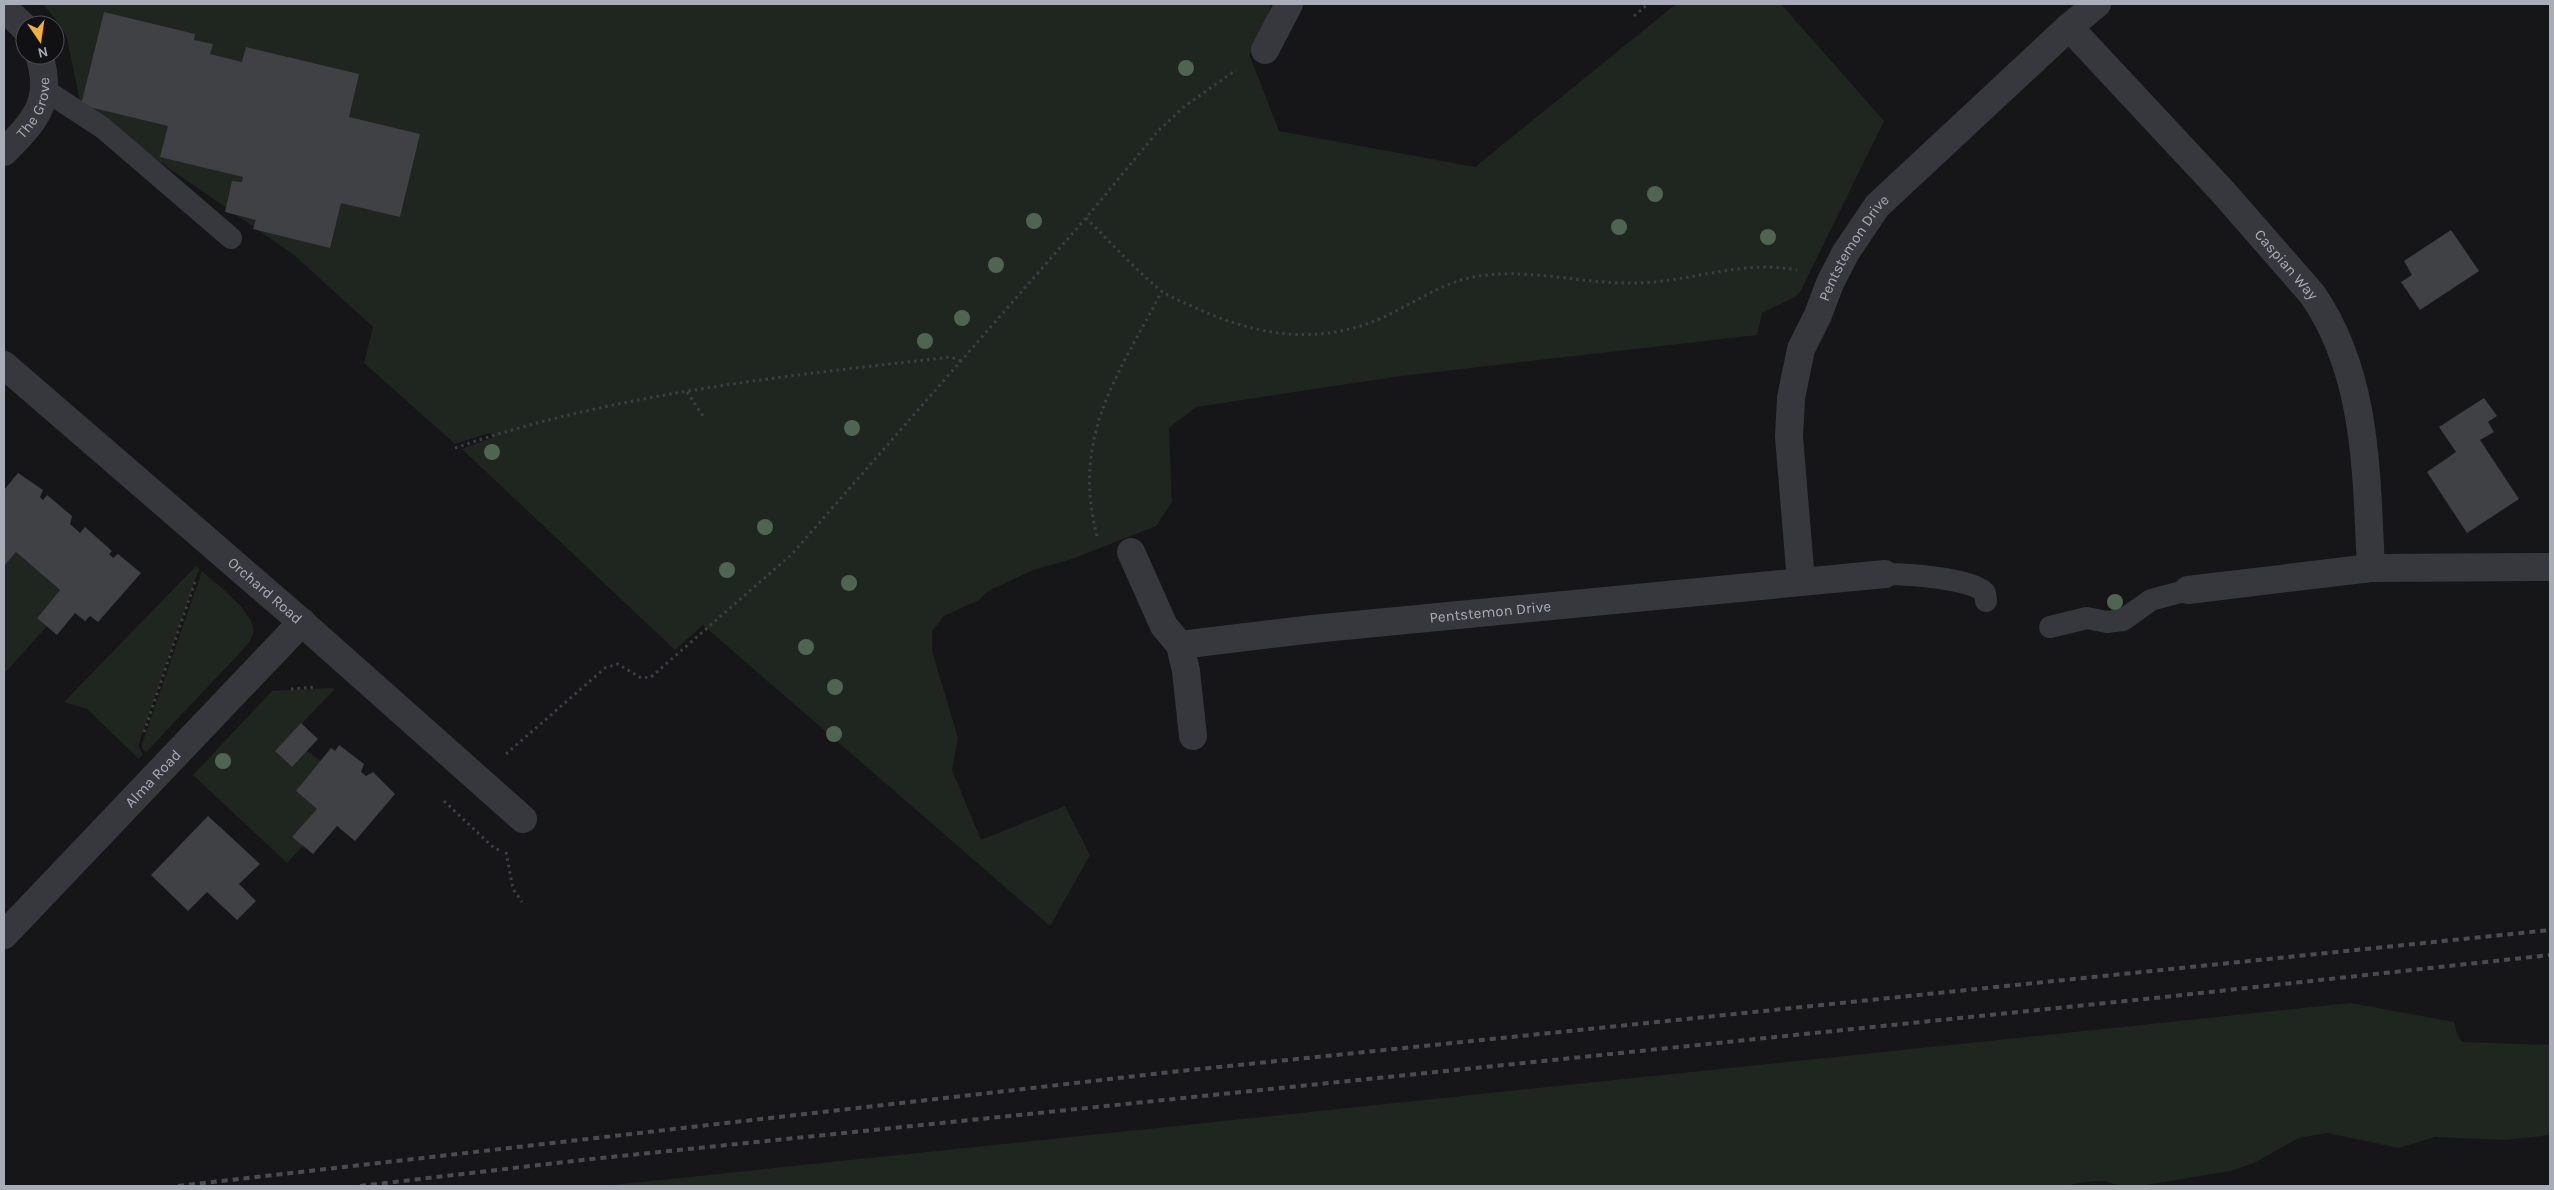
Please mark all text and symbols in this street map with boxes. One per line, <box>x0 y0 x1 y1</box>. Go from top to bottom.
north arrow <box>15 15 65 65</box>
text: N <box>36 43 50 62</box>
street label: The Grove <box>13 77 53 142</box>
street label: Pentstemon Drive <box>1815 191 1893 304</box>
street label: Caspian Way <box>2251 226 2322 303</box>
street label: Orchard Road <box>224 553 306 628</box>
street label: Pentstemon Drive <box>1429 597 1552 627</box>
street label: Alma Road <box>121 746 185 811</box>

